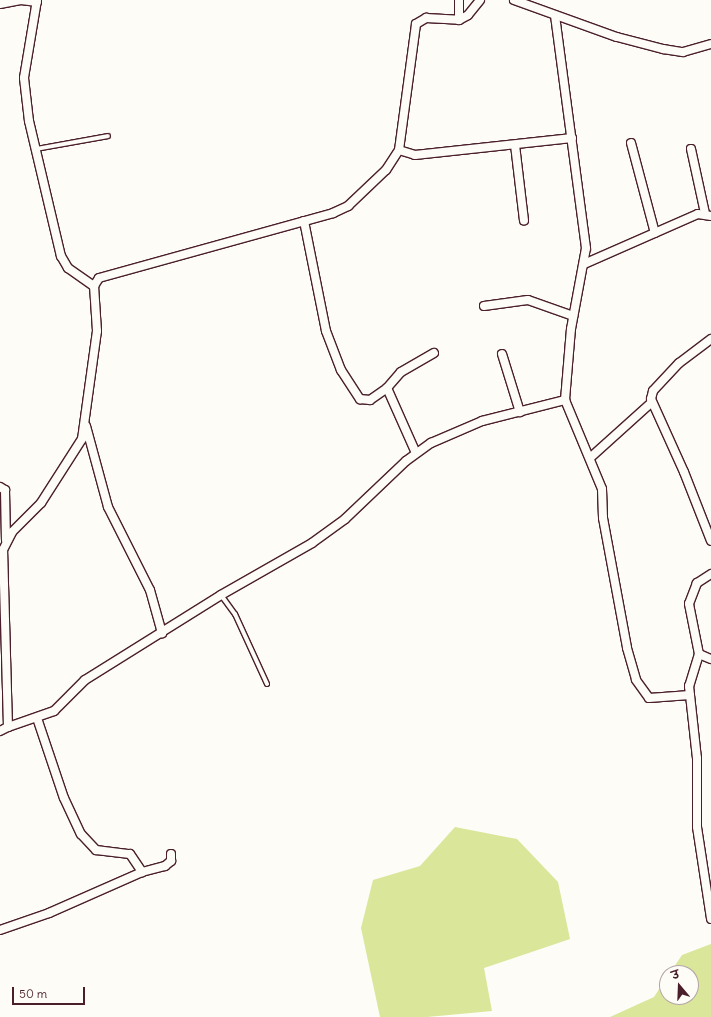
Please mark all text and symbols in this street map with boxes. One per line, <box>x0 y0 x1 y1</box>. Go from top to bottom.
north arrow <box>659 965 699 1005</box>
text: उ <box>670 967 681 982</box>
scale bar <box>14 979 87 1005</box>
text: 50 m <box>19 986 47 1001</box>

